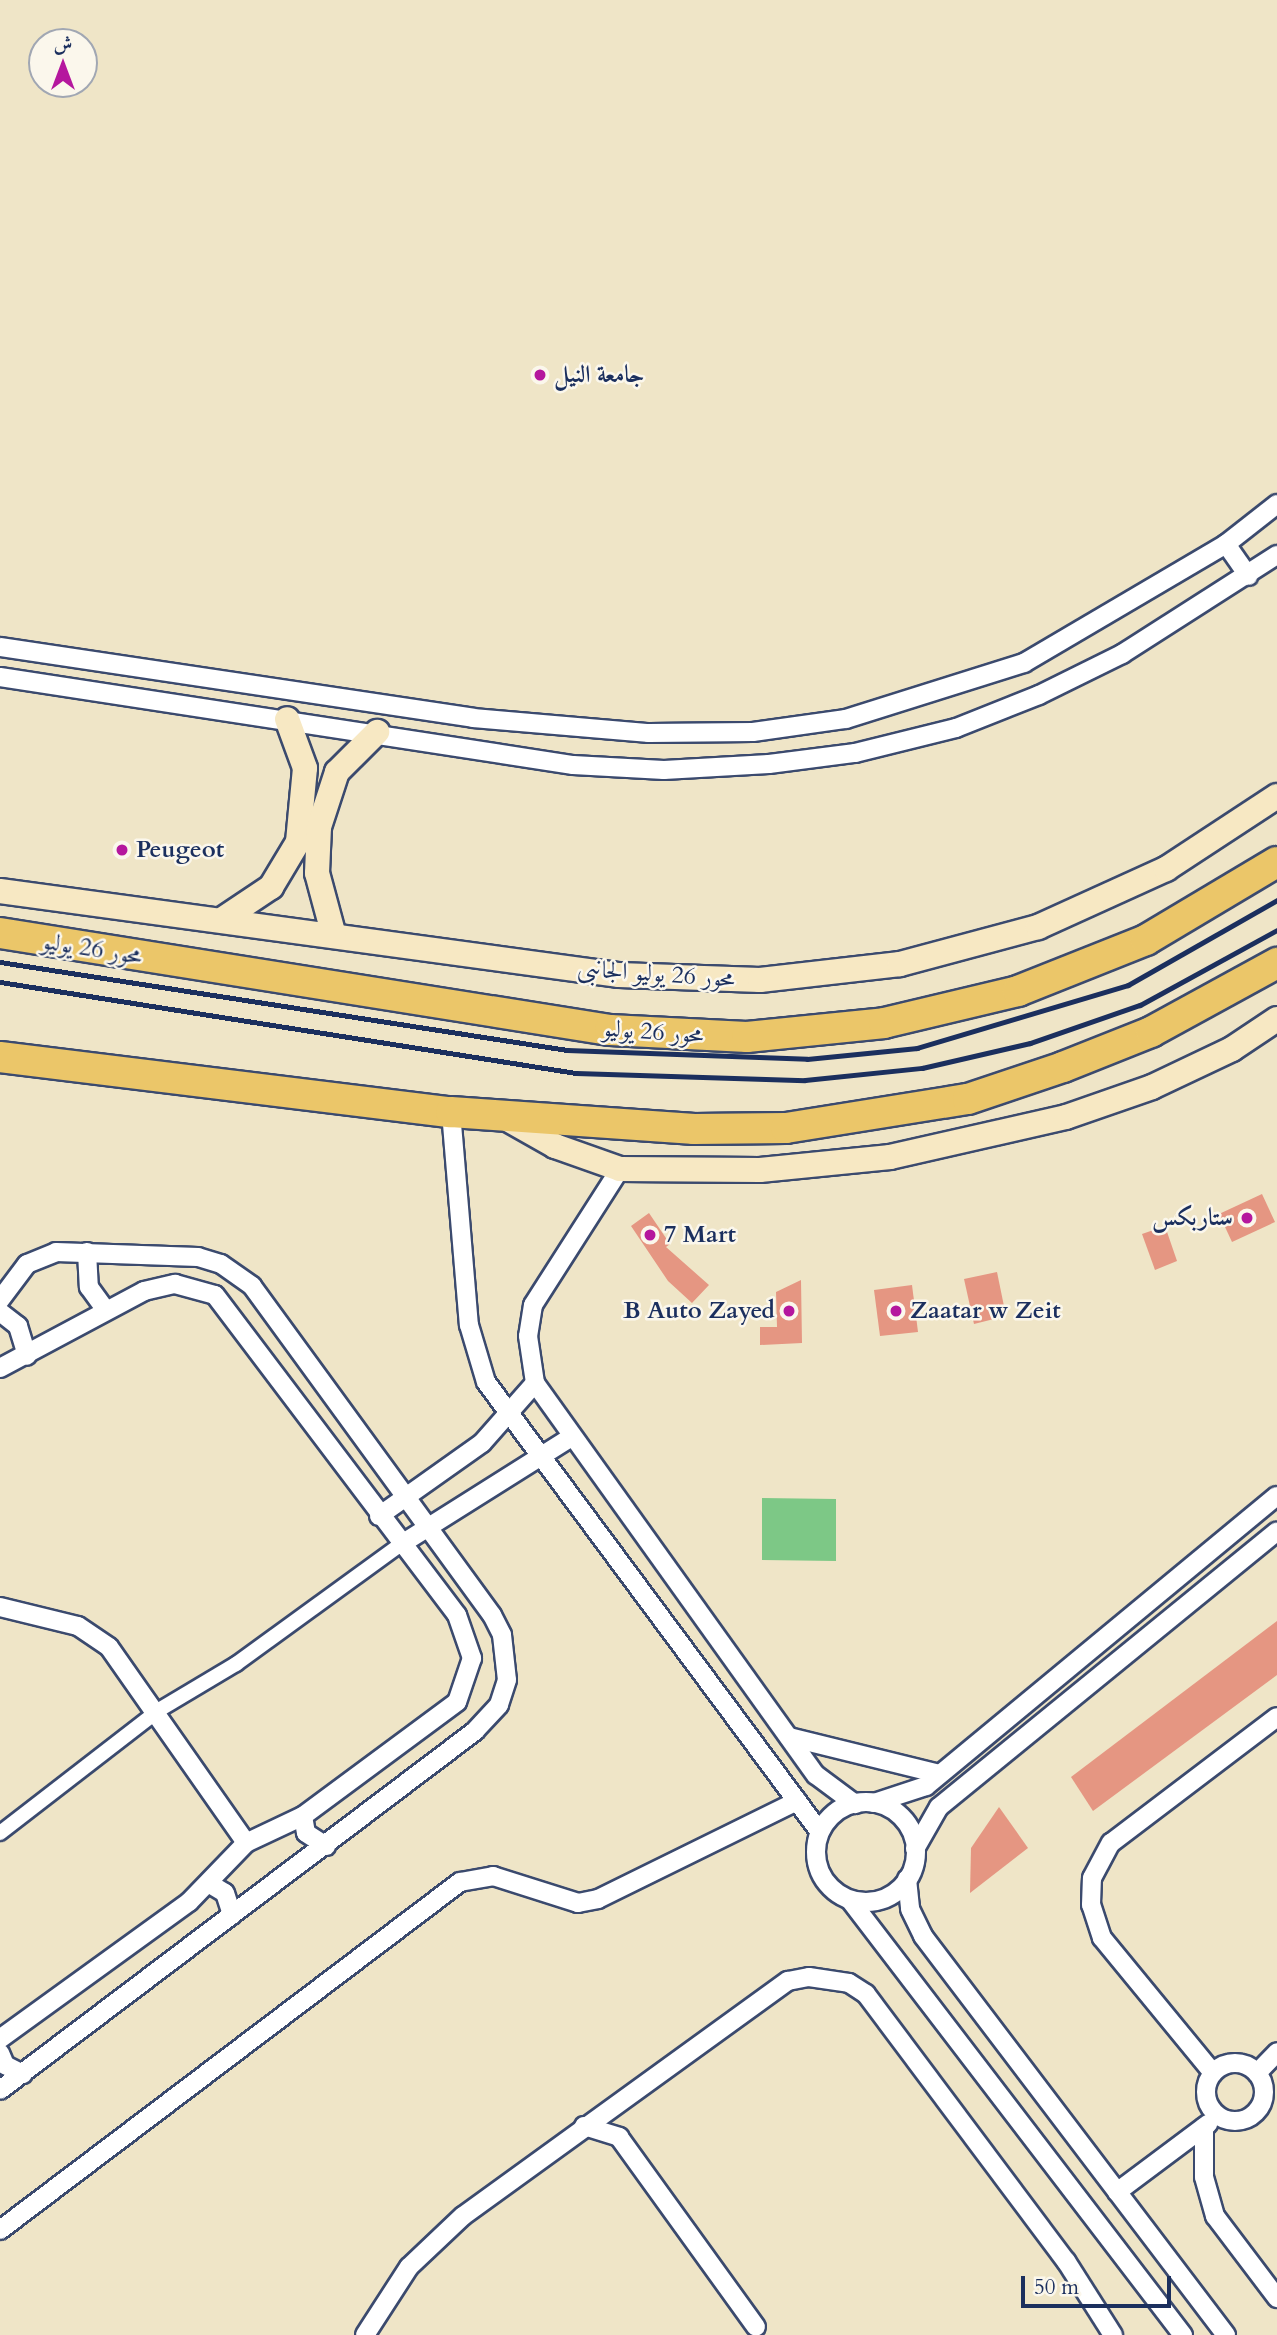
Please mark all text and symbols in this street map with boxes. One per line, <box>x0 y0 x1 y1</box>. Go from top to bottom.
north arrow <box>28 28 98 98</box>
text: ش <box>54 31 72 57</box>
place label: جامعة النيل <box>554 361 644 389</box>
marker: جامعة النيل <box>532 367 548 383</box>
place label: Peugeot <box>136 836 224 864</box>
marker: Peugeot <box>114 842 130 858</box>
street label: محور 26 يوليو <box>40 927 144 971</box>
street label: محور 26 يوليو الجانبى <box>576 954 736 994</box>
street label: محور 26 يوليو <box>602 1014 704 1050</box>
place label: ستاربكس <box>1152 1204 1233 1232</box>
marker: ستاربكس <box>1239 1210 1255 1226</box>
place label: 7 Mart <box>664 1221 736 1249</box>
marker: 7 Mart <box>642 1227 658 1243</box>
place label: B Auto Zayed <box>623 1297 775 1325</box>
place label: Zaatar w Zeit <box>910 1297 1061 1325</box>
marker: B Auto Zayed <box>781 1303 797 1319</box>
marker: Zaatar w Zeit <box>888 1303 904 1319</box>
scale bar <box>1025 2262 1176 2306</box>
text: 50 m <box>1034 2273 1079 2302</box>

